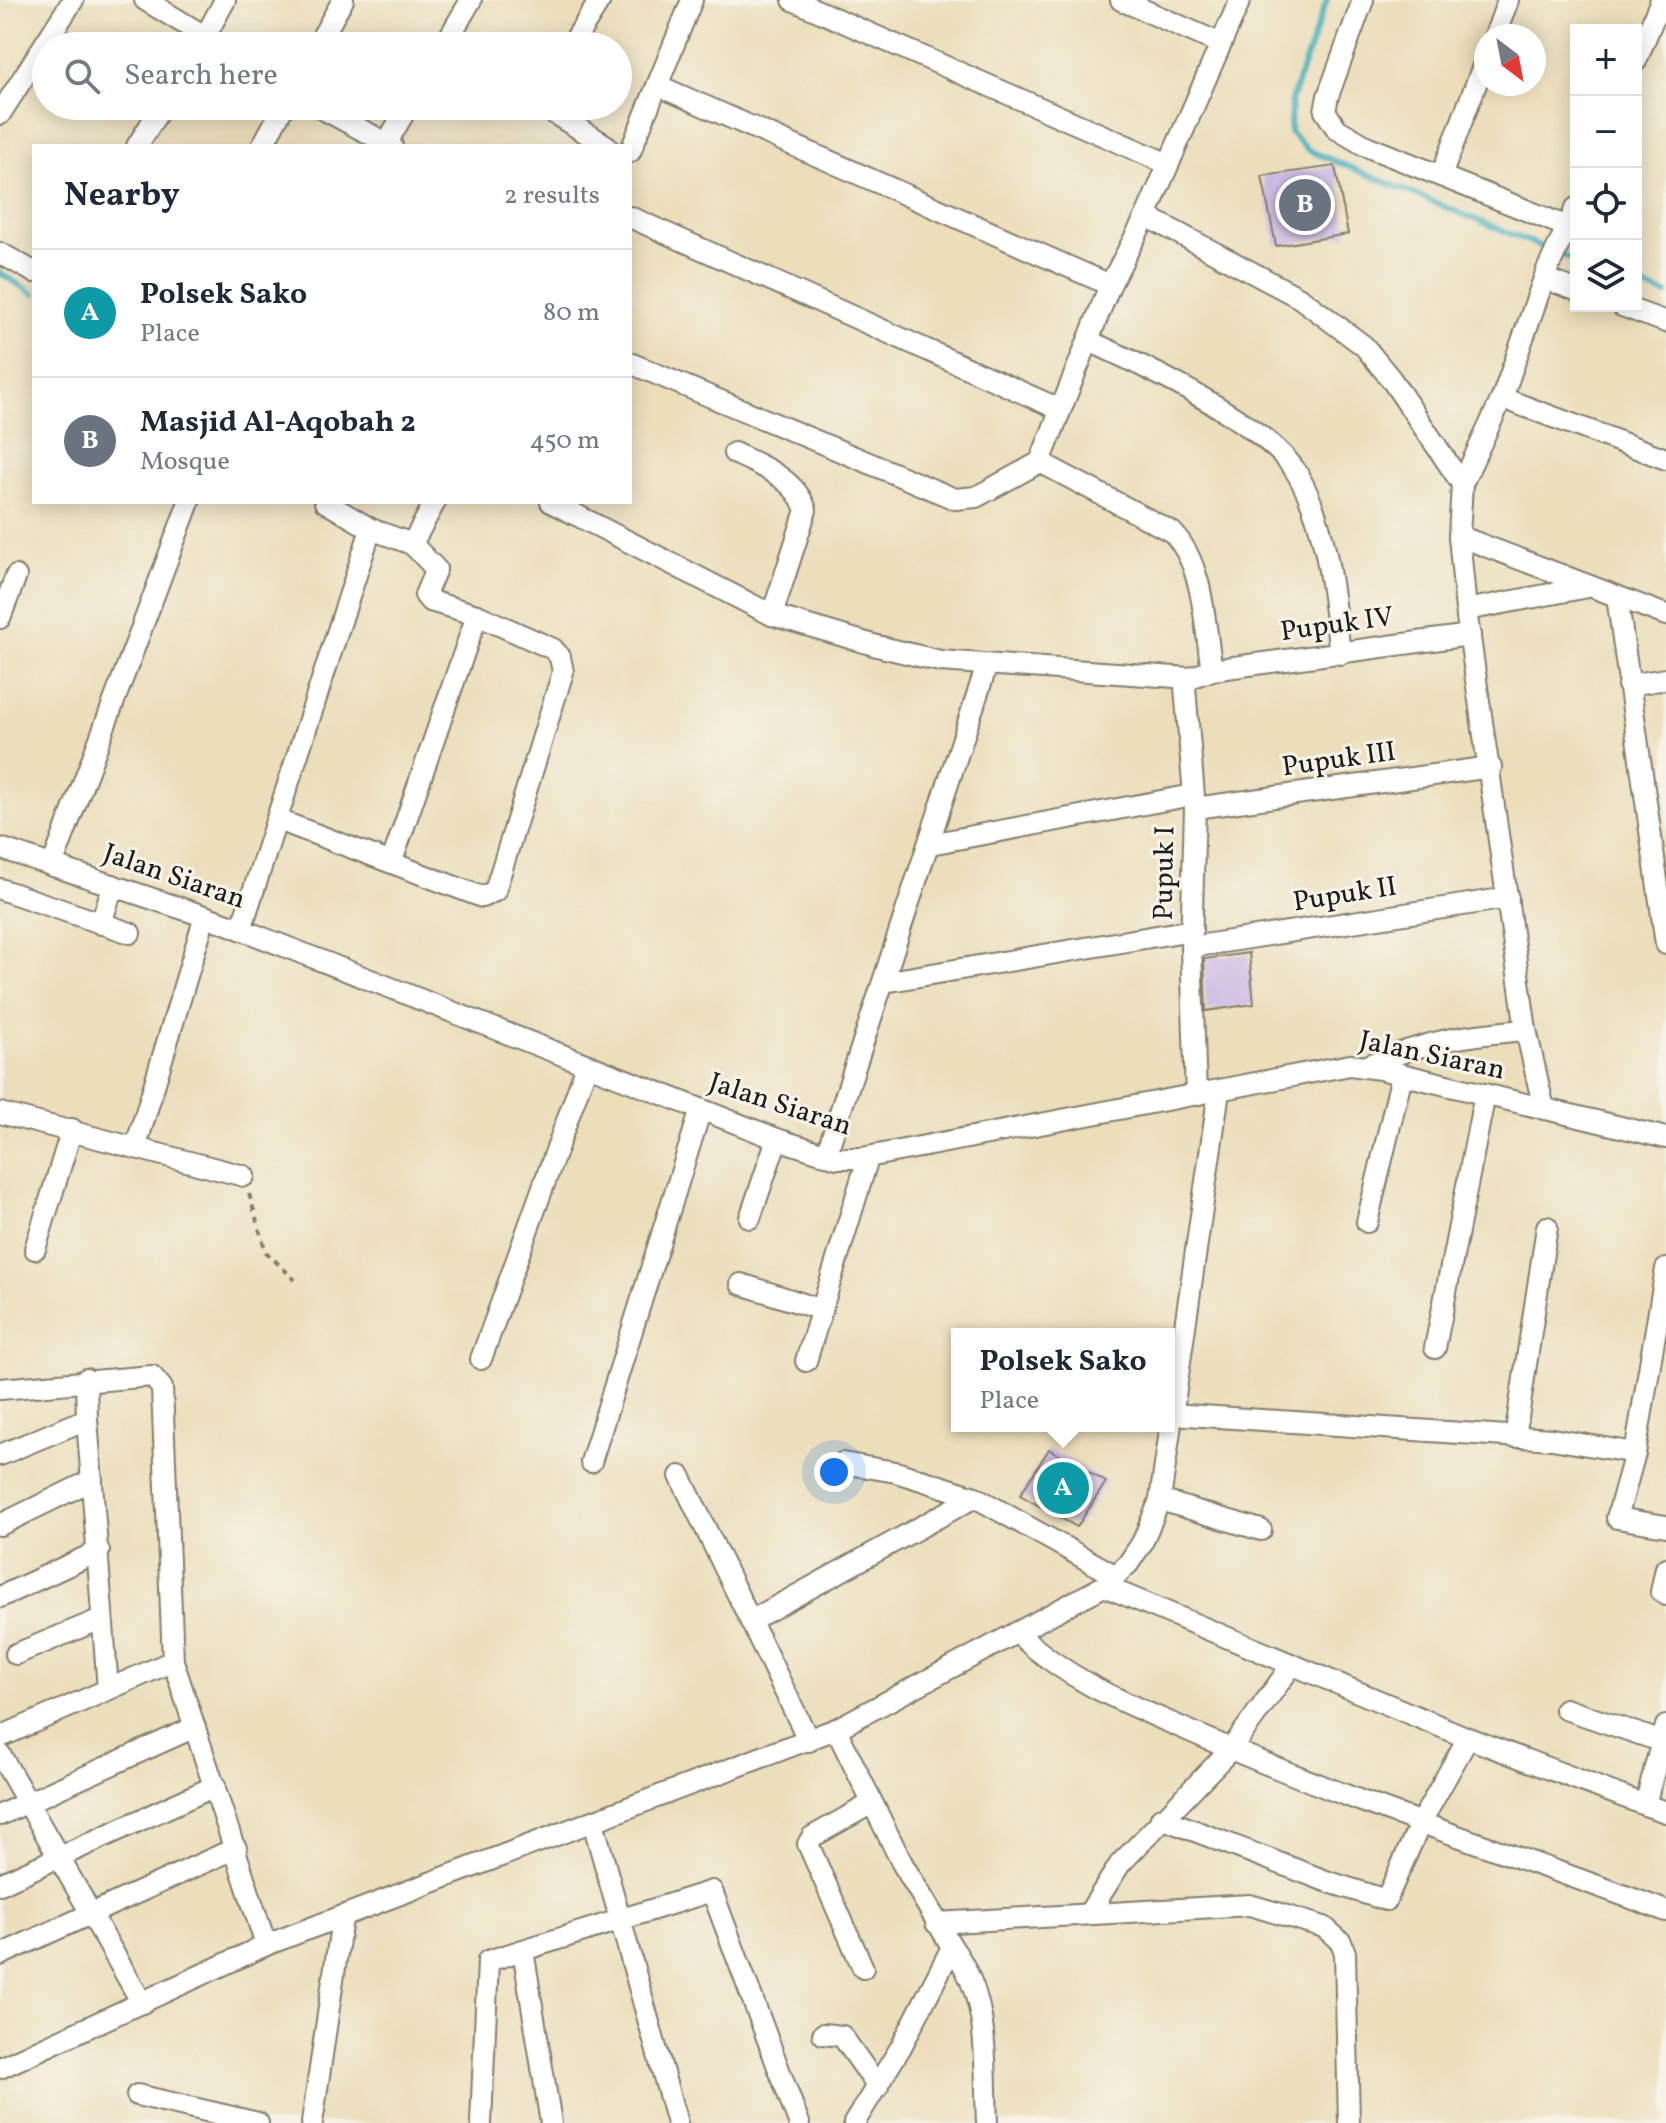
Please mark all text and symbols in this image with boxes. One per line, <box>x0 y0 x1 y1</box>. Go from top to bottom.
north arrow <box>1474 24 1546 96</box>
map controls <box>1570 24 1642 312</box>
button: + <box>1570 24 1642 96</box>
search box <box>32 32 632 120</box>
icon: search <box>60 54 104 98</box>
text: Search here <box>124 55 278 97</box>
button: − <box>1570 96 1642 168</box>
button: locate <box>1570 168 1642 240</box>
text: Nearby <box>64 173 180 220</box>
pin: B <box>1279 175 1331 235</box>
text: 2 results <box>504 178 600 214</box>
button: layers <box>1570 240 1642 312</box>
text: Polsek Sako <box>140 274 307 316</box>
text: A <box>81 295 99 331</box>
text: 80 m <box>543 295 600 331</box>
text: Place <box>140 316 200 352</box>
text: Masjid Al-Aqobah 2 <box>140 402 416 444</box>
text: B <box>81 423 99 459</box>
text: 450 m <box>529 423 600 459</box>
text: Mosque <box>140 444 230 480</box>
street label: Pupuk IV <box>1278 598 1396 652</box>
street label: Pupuk III <box>1280 733 1398 787</box>
street label: Pupuk I <box>1145 825 1185 921</box>
street label: Jalan Siaran <box>98 834 250 920</box>
street label: Pupuk II <box>1290 868 1400 922</box>
street label: Jalan Siaran <box>1356 1022 1508 1090</box>
street label: Jalan Siaran <box>704 1064 856 1146</box>
popup <box>951 1328 1175 1432</box>
text: Polsek Sako <box>979 1341 1147 1383</box>
text: Place <box>979 1383 1039 1419</box>
your location <box>814 1452 854 1492</box>
pin: A <box>1037 1458 1089 1518</box>

